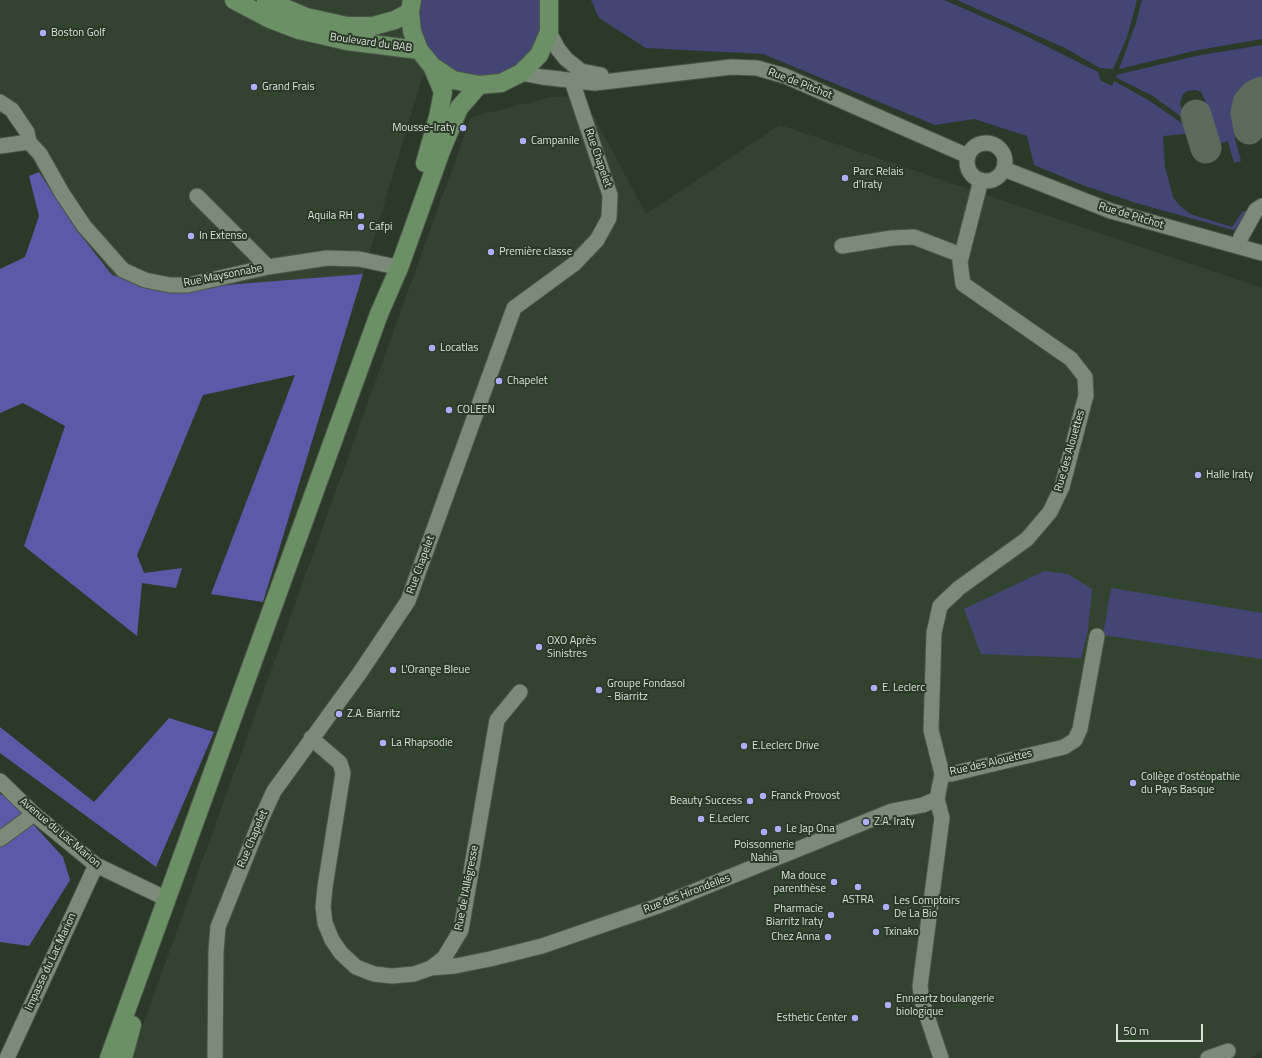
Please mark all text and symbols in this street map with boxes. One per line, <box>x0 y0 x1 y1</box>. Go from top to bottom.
place label: Boston Golf <box>51 26 105 40</box>
marker: Boston Golf <box>38 28 48 38</box>
street label: Boulevard du BAB <box>329 31 413 55</box>
street label: Rue de Pitchot <box>766 66 834 102</box>
place label: Grand Frais <box>262 80 315 94</box>
marker: Grand Frais <box>249 82 259 92</box>
place label: Mousse-Iraty <box>392 121 455 135</box>
marker: Mousse-Iraty <box>458 123 468 133</box>
street label: Rue Chapelet <box>582 127 614 189</box>
place label: Campanile <box>531 134 579 148</box>
marker: Campanile <box>518 136 528 146</box>
place label: Parc Relais d’Iraty <box>853 165 904 191</box>
marker: Parc Relais d’Iraty <box>840 173 850 183</box>
street label: Rue de Pitchot <box>1097 200 1165 232</box>
place label: Aquila RH <box>308 209 353 223</box>
marker: Aquila RH <box>356 211 366 221</box>
place label: Cafpi <box>369 220 392 234</box>
marker: Cafpi <box>356 222 366 232</box>
place label: In Extenso <box>199 229 247 243</box>
marker: In Extenso <box>186 231 196 241</box>
place label: Première classe <box>499 245 572 259</box>
marker: Première classe <box>486 247 496 257</box>
street label: Rue Maysonnabe <box>182 262 264 290</box>
place label: Locatlas <box>440 341 478 355</box>
marker: Locatlas <box>427 343 437 353</box>
place label: Chapelet <box>507 374 548 388</box>
marker: Chapelet <box>494 376 504 386</box>
place label: COLEEN <box>457 403 495 417</box>
marker: COLEEN <box>444 405 454 415</box>
street label: Rue des Alouettes <box>1052 409 1088 493</box>
place label: Halle Iraty <box>1206 468 1253 482</box>
marker: Halle Iraty <box>1193 470 1203 480</box>
street label: Rue Chapelet <box>404 534 438 596</box>
place label: OXO Après Sinistres <box>547 634 596 660</box>
marker: OXO Après Sinistres <box>534 642 544 652</box>
place label: L'Orange Bleue <box>401 663 470 677</box>
marker: L'Orange Bleue <box>388 665 398 675</box>
place label: Groupe Fondasol - Biarritz <box>607 677 685 703</box>
place label: E. Leclerc <box>882 681 925 695</box>
marker: E. Leclerc <box>869 683 879 693</box>
marker: Groupe Fondasol - Biarritz <box>594 685 604 695</box>
place label: Z.A. Biarritz <box>347 707 400 721</box>
marker: Z.A. Biarritz <box>334 709 344 719</box>
place label: La Rhapsodie <box>391 736 453 750</box>
marker: La Rhapsodie <box>378 738 388 748</box>
place label: E.Leclerc Drive <box>752 739 819 753</box>
marker: E.Leclerc Drive <box>739 741 749 751</box>
street label: Rue des Alouettes <box>949 747 1033 779</box>
place label: Collège d'ostéopathie du Pays Basque <box>1141 770 1240 796</box>
marker: Collège d'ostéopathie du Pays Basque <box>1128 778 1138 788</box>
place label: Franck Provost <box>771 789 840 803</box>
marker: Franck Provost <box>758 791 768 801</box>
place label: Beauty Success <box>670 794 742 808</box>
street label: Avenue du Lac Marion <box>17 795 103 871</box>
marker: Beauty Success <box>745 796 755 806</box>
street label: Rue Chapelet <box>235 808 271 870</box>
place label: E.Leclerc <box>709 812 750 826</box>
marker: E.Leclerc <box>696 814 706 824</box>
place label: Z.A. Iraty <box>874 815 915 829</box>
marker: Z.A. Iraty <box>861 817 871 827</box>
place label: Le Jap Ona <box>786 822 835 836</box>
marker: Le Jap Ona <box>773 824 783 834</box>
marker: Poissonnerie Nahia <box>759 827 769 837</box>
place label: Poissonnerie Nahia <box>734 838 794 864</box>
street label: Rue de l'Allégresse <box>452 844 482 932</box>
place label: Ma douce parenthèse <box>774 869 826 895</box>
street label: Rue des Hirondelles <box>642 871 732 917</box>
marker: Ma douce parenthèse <box>829 877 839 887</box>
marker: ASTRA <box>853 882 863 892</box>
place label: ASTRA <box>842 893 874 907</box>
place label: Les Comptoirs De La Bio <box>894 894 960 920</box>
place label: Pharmacie Biarritz Iraty <box>766 902 823 928</box>
marker: Les Comptoirs De La Bio <box>881 902 891 912</box>
marker: Pharmacie Biarritz Iraty <box>826 910 836 920</box>
street label: Impasse du Lac Marion <box>23 911 79 1013</box>
place label: Txinako <box>884 925 919 939</box>
marker: Txinako <box>871 927 881 937</box>
place label: Chez Anna <box>771 930 820 944</box>
marker: Chez Anna <box>823 932 833 942</box>
place label: Enneartz boulangerie biologique <box>896 992 994 1018</box>
marker: Enneartz boulangerie biologique <box>883 1000 893 1010</box>
place label: Esthetic Center <box>777 1011 847 1025</box>
marker: Esthetic Center <box>850 1013 860 1023</box>
scale bar <box>1118 1016 1205 1042</box>
text: 50 m <box>1123 1021 1149 1040</box>

